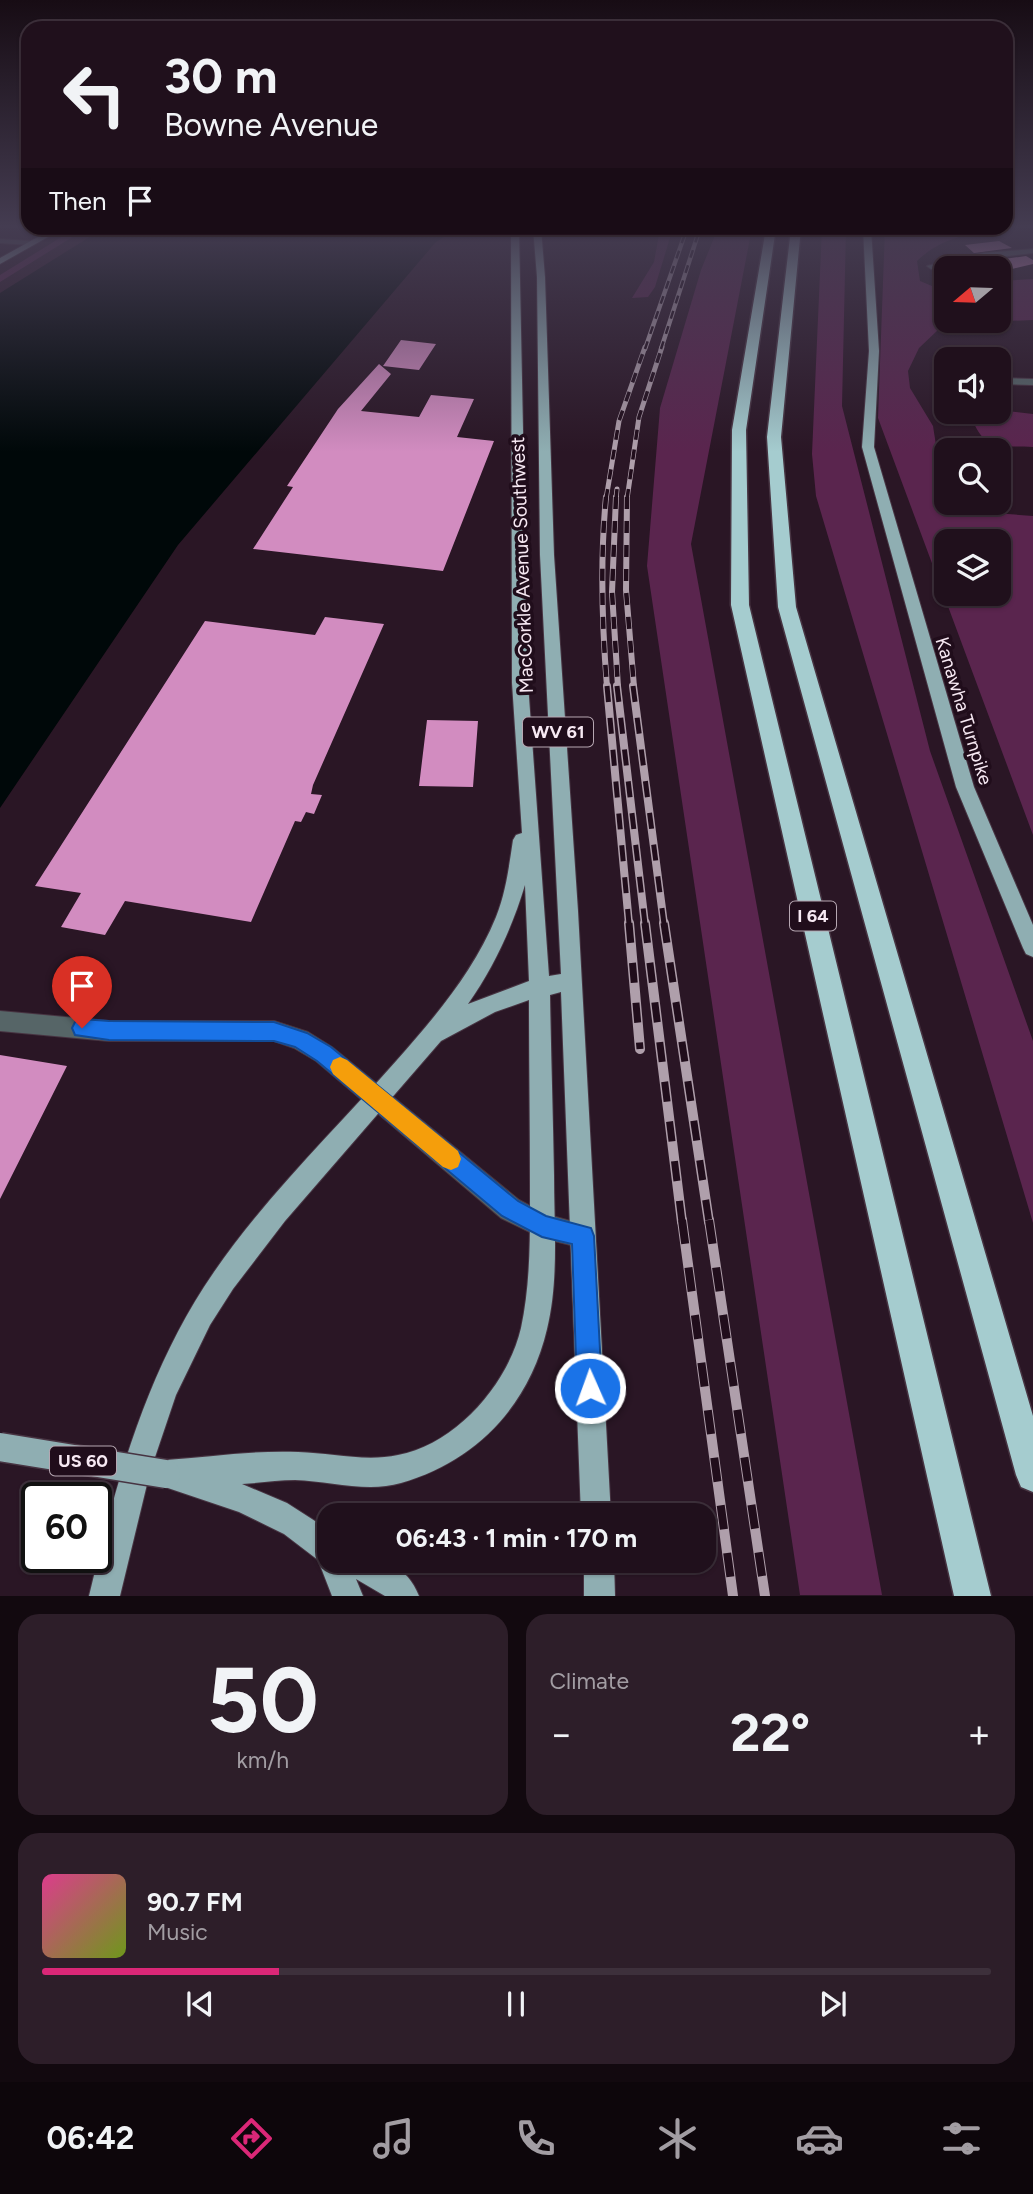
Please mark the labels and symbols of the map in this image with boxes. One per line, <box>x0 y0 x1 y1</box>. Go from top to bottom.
north arrow <box>934 256 1012 332</box>
street label: MacCorkle Avenue Southwest <box>506 436 538 694</box>
street label: Kanawha Turnpike <box>931 634 997 788</box>
road number: WV 61 <box>523 718 593 746</box>
road number: I 64 <box>790 902 836 931</box>
pin <box>52 956 112 1028</box>
position arrow <box>553 1351 627 1425</box>
road number: US 60 <box>50 1446 116 1476</box>
speed limit sign: 60 <box>21 1482 112 1573</box>

